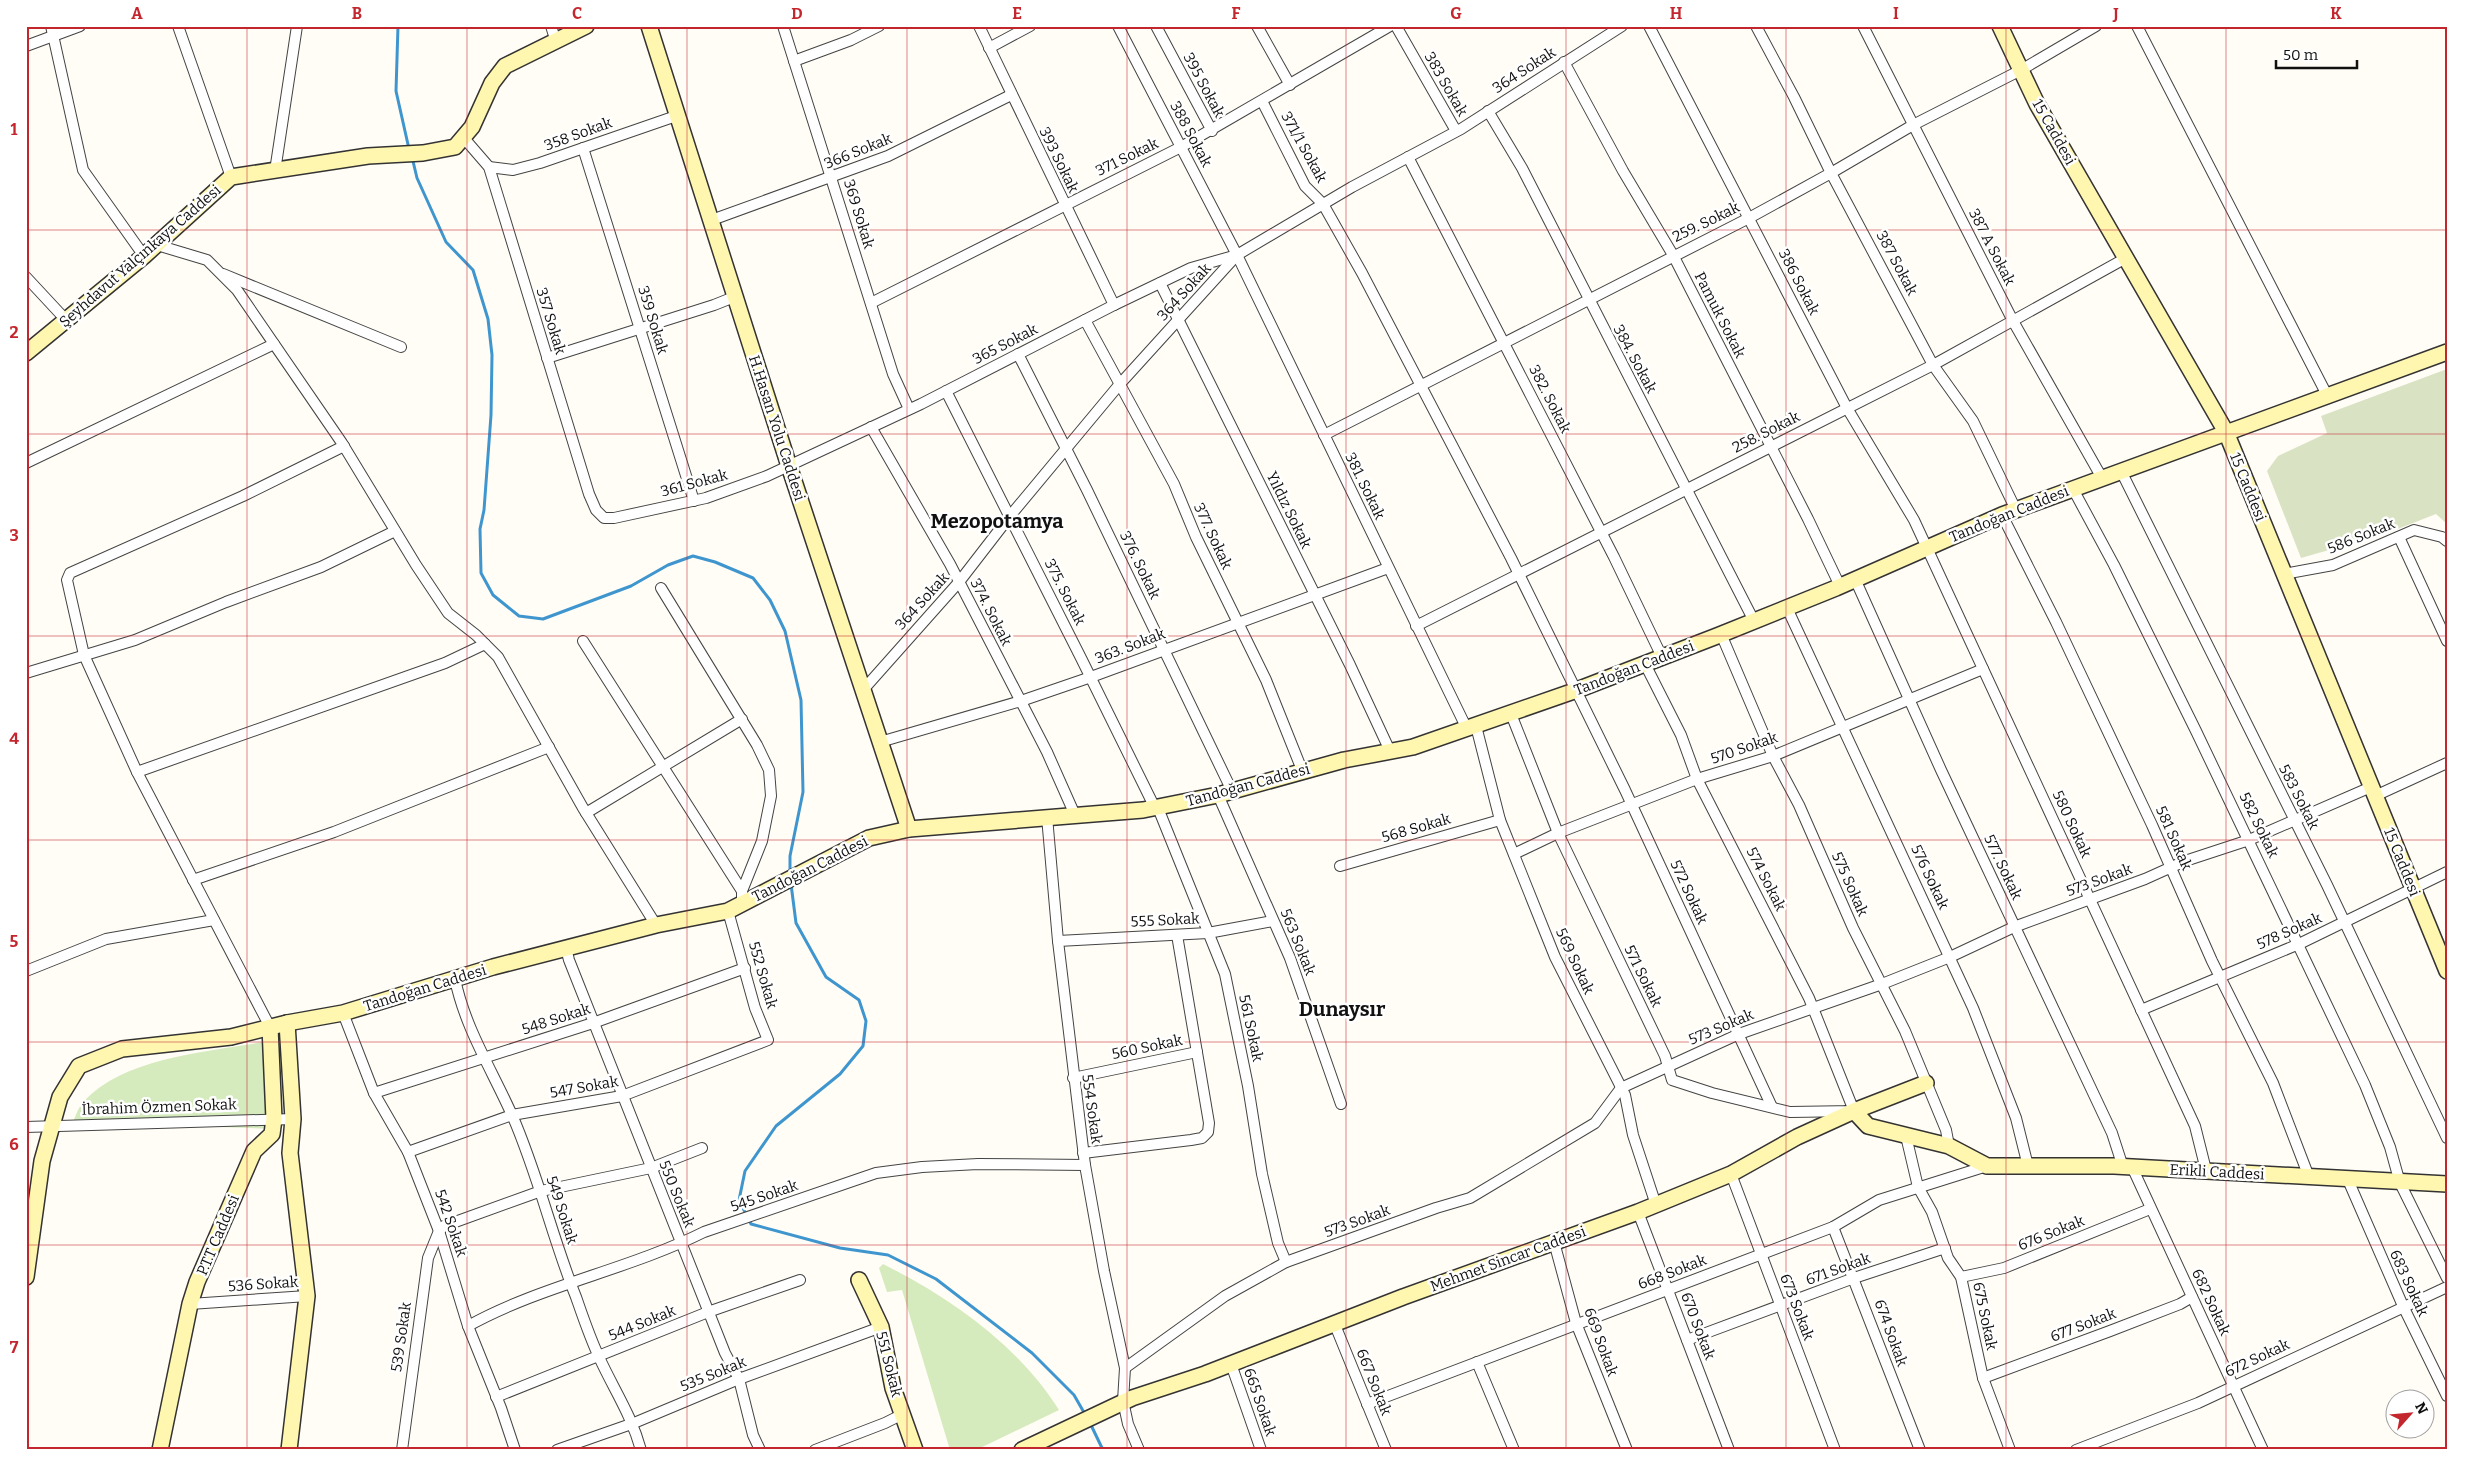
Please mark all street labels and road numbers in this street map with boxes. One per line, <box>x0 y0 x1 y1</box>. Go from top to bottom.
street label: 364 Sokak <box>1489 43 1559 97</box>
street label: 383 Sokak <box>1420 49 1472 120</box>
street label: 395 Sokak <box>1179 50 1229 121</box>
street label: 15 Caddesi <box>2029 96 2080 168</box>
street label: 388 Sokak <box>1166 98 1216 170</box>
street label: 371/1 Sokak <box>1277 108 1331 186</box>
street label: 358 Sokak <box>542 113 615 155</box>
street label: 393 Sokak <box>1035 124 1083 196</box>
street label: 366 Sokak <box>822 129 895 173</box>
street label: 371 Sokak <box>1093 134 1162 180</box>
street label: 369 Sokak <box>840 177 878 251</box>
street label: Şeyhdavut Yalçınkaya Caddesi <box>56 181 225 331</box>
street label: 259. Sokak <box>1670 198 1743 246</box>
street label: 387 A Sokak <box>1965 206 2019 289</box>
street label: 387 Sokak <box>1873 228 1922 299</box>
street label: 386 Sokak <box>1775 246 1823 318</box>
street label: 364 Sokak <box>1153 259 1215 325</box>
street label: Pamuk Sokak <box>1691 269 1750 361</box>
street label: 359 Sokak <box>634 284 672 357</box>
street label: 357 Sokak <box>532 285 570 357</box>
street label: 365 Sokak <box>970 320 1041 368</box>
street label: 384. Sokak <box>1610 322 1661 397</box>
street label: H.Hasan Yolu Caddesi <box>745 353 809 503</box>
street label: 382. Sokak <box>1525 362 1575 437</box>
street label: 258. Sokak <box>1729 407 1803 457</box>
street label: 381. Sokak <box>1341 450 1389 523</box>
street label: 15 Caddesi <box>2226 450 2270 524</box>
street label: 361 Sokak <box>659 465 730 501</box>
street label: Yıldız Sokak <box>1263 469 1316 552</box>
street label: Tandoğan Caddesi <box>1947 482 2072 546</box>
street label: 377. Sokak <box>1190 500 1236 572</box>
street label: 586 Sokak <box>2325 514 2398 558</box>
street label: 376. Sokak <box>1116 528 1164 602</box>
street label: 375. Sokak <box>1041 556 1090 629</box>
street label: 364 Sokak <box>891 568 953 634</box>
street label: 374. Sokak <box>966 575 1016 649</box>
street label: 363. Sokak <box>1092 624 1168 668</box>
street label: Tandoğan Caddesi <box>1571 637 1697 699</box>
street label: 570 Sokak <box>1708 728 1780 768</box>
street label: Tandoğan Caddesi <box>1184 760 1312 810</box>
street label: 583 Sokak <box>2275 761 2323 833</box>
street label: 580 Sokak <box>2049 788 2096 861</box>
street label: 582 Sokak <box>2235 789 2283 861</box>
street label: 581 Sokak <box>2152 803 2196 873</box>
street label: 568 Sokak <box>1379 809 1453 846</box>
street label: 15 Caddesi <box>2380 825 2424 899</box>
street label: 577. Sokak <box>1980 831 2026 903</box>
street label: Tandoğan Caddesi <box>749 832 871 906</box>
street label: 576 Sokak <box>1907 842 1953 913</box>
street label: 574 Sokak <box>1742 844 1790 914</box>
street label: 575 Sokak <box>1828 849 1872 919</box>
street label: 572 Sokak <box>1666 857 1712 927</box>
street label: 573 Sokak <box>2064 860 2135 900</box>
street label: 563 Sokak <box>1276 906 1320 978</box>
street label: 555 Sokak <box>1130 909 1201 931</box>
street label: 578 Sokak <box>2254 909 2325 953</box>
street label: 569 Sokak <box>1552 925 1598 997</box>
street label: 552 Sokak <box>745 939 781 1011</box>
street label: 571 Sokak <box>1620 942 1666 1010</box>
street label: Tandoğan Caddesi <box>362 961 489 1015</box>
street label: 561 Sokak <box>1235 993 1267 1064</box>
street label: 548 Sokak <box>519 999 593 1039</box>
street label: 573 Sokak <box>1686 1005 1757 1049</box>
street label: 560 Sokak <box>1110 1031 1184 1063</box>
street label: 547 Sokak <box>548 1072 620 1102</box>
street label: 554 Sokak <box>1078 1073 1106 1145</box>
street label: İbrahim Özmen Sokak <box>81 1095 237 1119</box>
street label: 550 Sokak <box>655 1158 699 1231</box>
street label: Erikli Caddesi <box>2169 1161 2266 1184</box>
street label: 549 Sokak <box>543 1174 582 1247</box>
street label: 545 Sokak <box>728 1176 800 1216</box>
street label: 542 Sokak <box>431 1187 471 1260</box>
street label: P.T.T Caddesi <box>193 1192 243 1278</box>
street label: 573 Sokak <box>1322 1201 1393 1241</box>
street label: 676 Sokak <box>2015 1211 2087 1254</box>
street label: Mehmet Sincar Caddesi <box>1428 1222 1589 1296</box>
street label: 683 Sokak <box>2386 1247 2432 1320</box>
street label: 671 Sokak <box>1803 1249 1873 1289</box>
street label: 668 Sokak <box>1635 1251 1709 1293</box>
street label: 682 Sokak <box>2188 1266 2234 1339</box>
street label: 673 Sokak <box>1776 1271 1818 1343</box>
street label: 536 Sokak <box>227 1273 299 1295</box>
street label: 675 Sokak <box>1969 1280 2001 1352</box>
street label: 670 Sokak <box>1677 1290 1719 1363</box>
street label: 674 Sokak <box>1871 1297 1912 1369</box>
street label: 539 Sokak <box>387 1300 415 1373</box>
street label: 544 Sokak <box>606 1301 679 1345</box>
street label: 677 Sokak <box>2048 1304 2119 1346</box>
street label: 669 Sokak <box>1580 1305 1622 1379</box>
street label: 551 Sokak <box>872 1329 906 1399</box>
street label: 672 Sokak <box>2222 1335 2293 1381</box>
street label: 667 Sokak <box>1353 1346 1396 1418</box>
street label: 535 Sokak <box>677 1352 749 1395</box>
street label: 665 Sokak <box>1240 1366 1280 1439</box>

